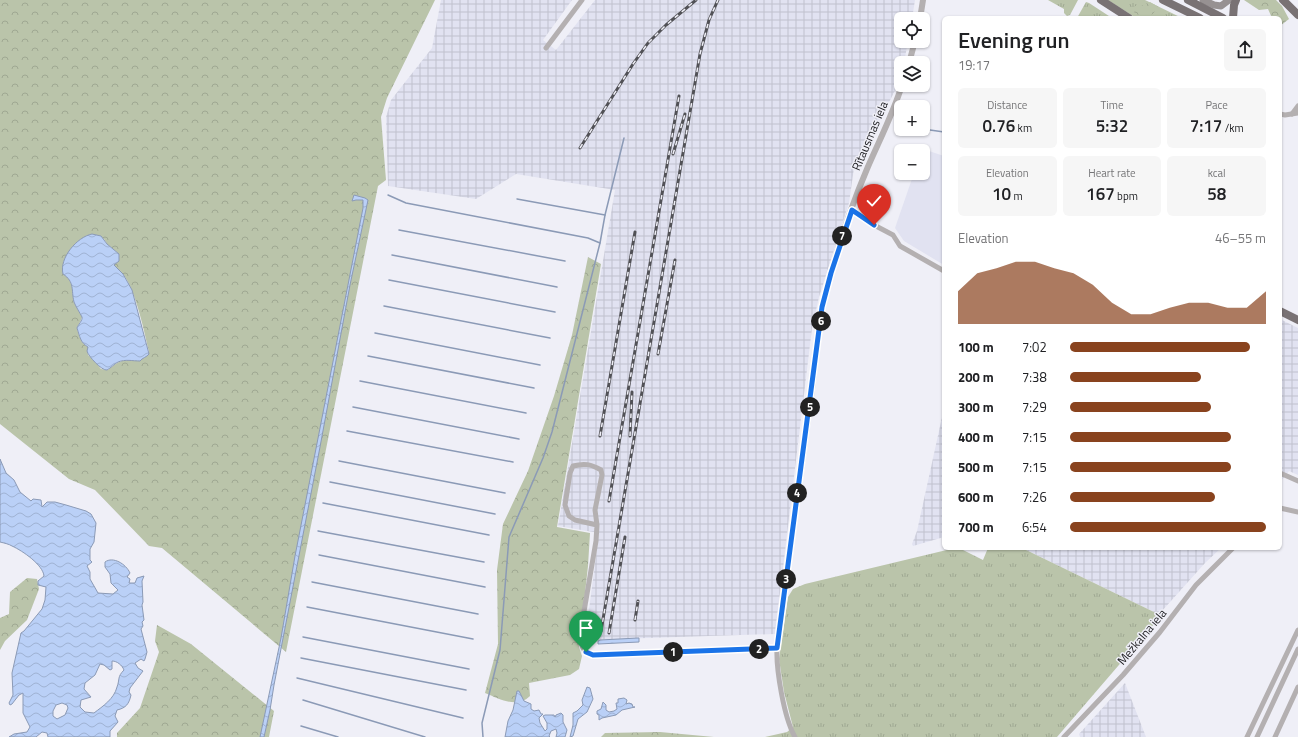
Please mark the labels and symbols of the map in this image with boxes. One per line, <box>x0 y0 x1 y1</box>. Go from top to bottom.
street label: Rītausmas iela <box>846 98 893 174</box>
pin <box>857 184 891 225</box>
pin: 7 <box>832 226 852 246</box>
pin: 6 <box>811 311 831 331</box>
pin: 5 <box>800 397 820 417</box>
pin: 4 <box>787 483 807 503</box>
pin: 3 <box>776 569 796 589</box>
street label: Mežkalna iela <box>1112 604 1171 669</box>
pin <box>569 611 603 652</box>
pin: 2 <box>749 639 769 659</box>
pin: 1 <box>663 642 683 662</box>

